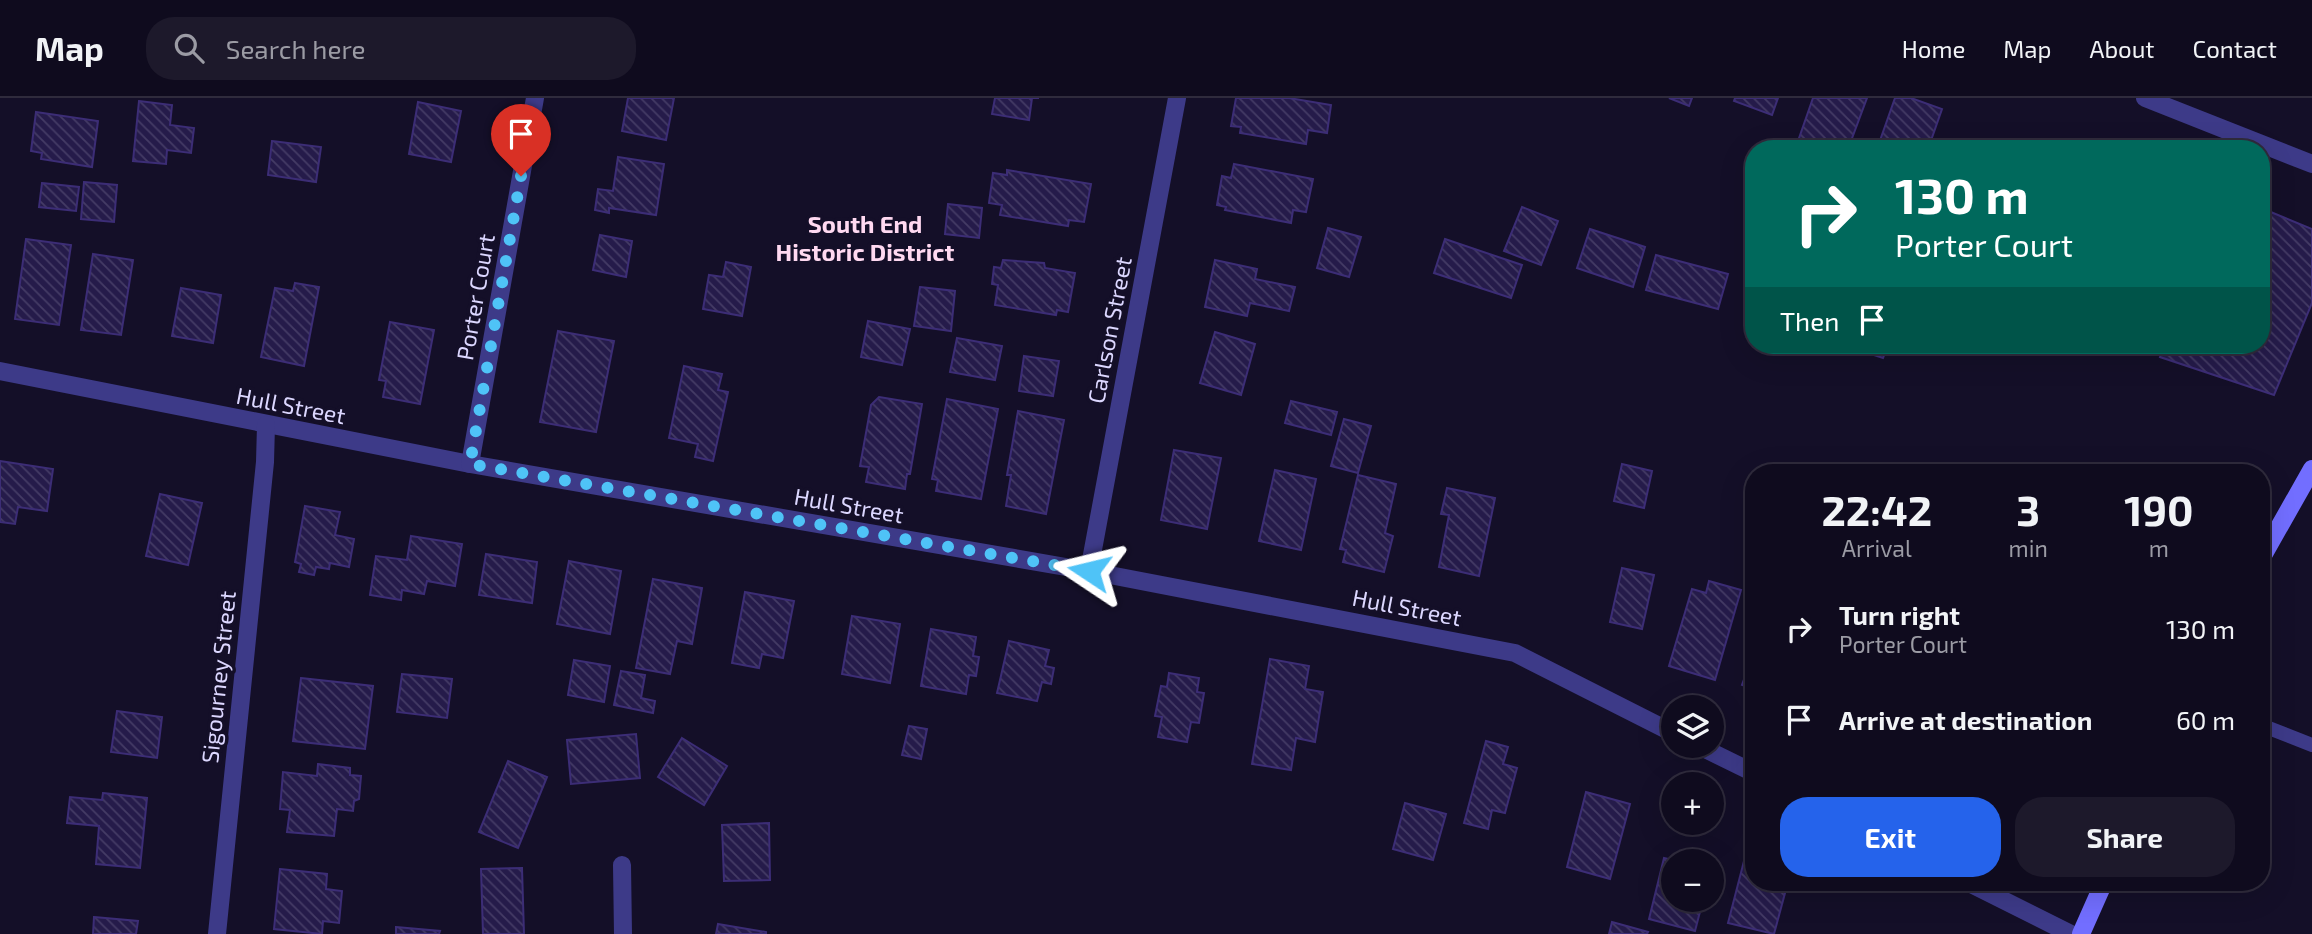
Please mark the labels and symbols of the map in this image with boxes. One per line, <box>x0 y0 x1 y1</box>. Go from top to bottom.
pin <box>491 104 551 176</box>
district label: South End Historic District <box>776 209 955 266</box>
street label: Porter Court <box>450 231 500 362</box>
street label: Carlson Street <box>1081 254 1137 406</box>
street label: Hull Street <box>234 381 348 429</box>
street label: Hull Street <box>792 482 906 528</box>
position arrow <box>1052 534 1126 608</box>
street label: Hull Street <box>1350 583 1464 631</box>
street label: Sigourney Street <box>195 589 241 765</box>

